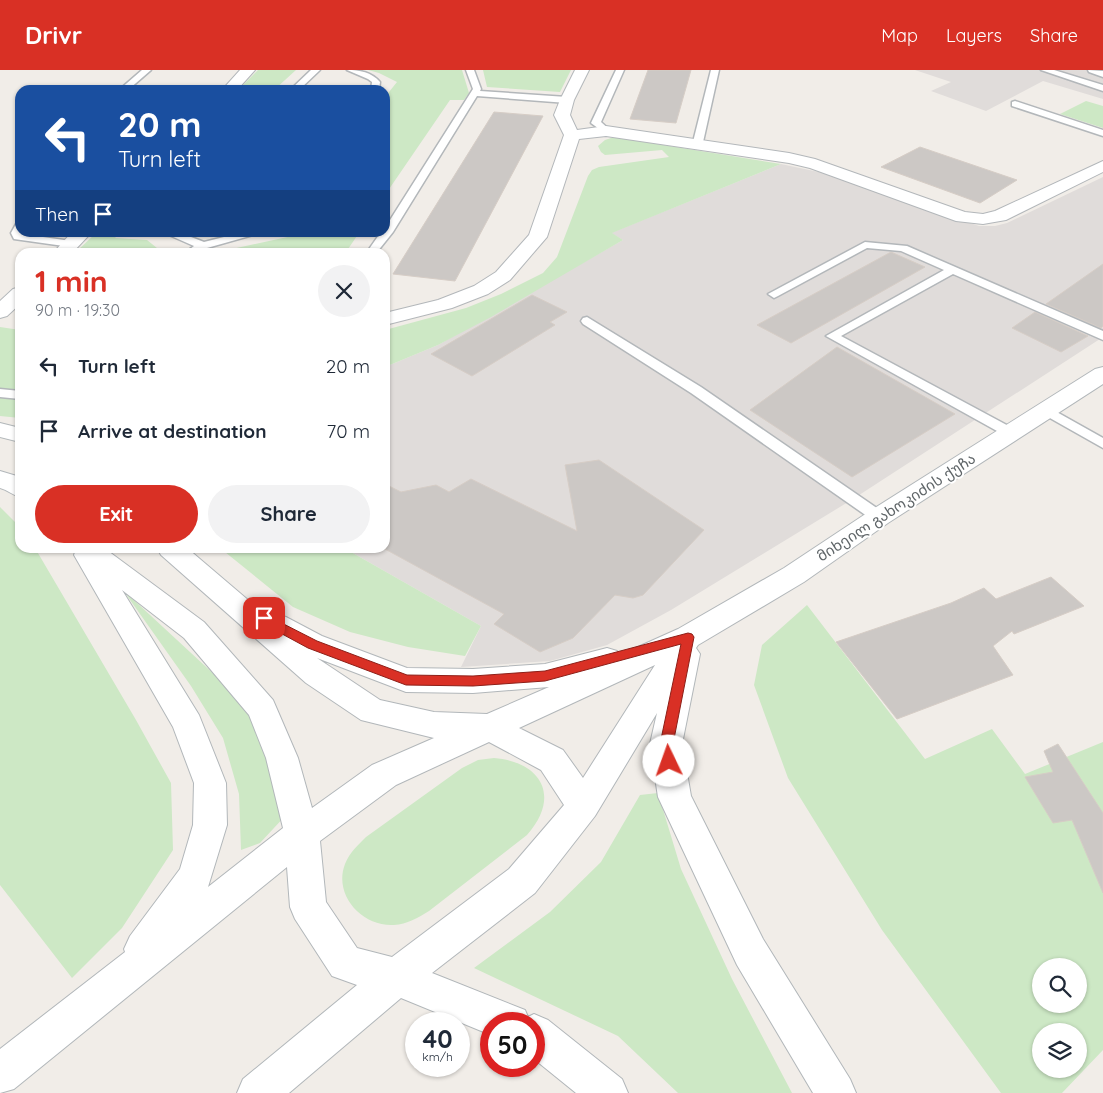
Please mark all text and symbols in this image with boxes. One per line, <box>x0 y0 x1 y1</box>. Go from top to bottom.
text: Drivr <box>25 20 82 50</box>
text: Map <box>881 24 918 47</box>
text: Layers <box>946 24 1002 47</box>
text: Share <box>1030 24 1078 47</box>
text: 20 m <box>118 102 201 146</box>
icon: left <box>35 105 100 170</box>
text: Turn left <box>118 145 201 173</box>
icon: arrive <box>89 200 117 228</box>
text: Then <box>35 202 79 226</box>
text: 1 min <box>35 262 108 300</box>
button: close <box>318 265 370 317</box>
text: 90 m · 19:30 <box>35 300 120 320</box>
icon: left <box>35 352 63 380</box>
text: Turn left <box>78 354 156 378</box>
text: 20 m <box>326 354 370 378</box>
icon: arrive <box>35 417 63 445</box>
text: Arrive at destination <box>78 419 267 443</box>
text: 70 m <box>326 419 370 443</box>
street label: მიხეილ გახოკიძის ქუჩა <box>813 449 979 565</box>
button: Exit <box>35 485 198 543</box>
button: Share <box>208 485 370 543</box>
pin <box>243 597 285 639</box>
icon: arrive <box>250 604 278 632</box>
position arrow <box>642 734 694 786</box>
map controls <box>1032 958 1087 1078</box>
button: search <box>1032 958 1087 1013</box>
speed limit sign: 50 <box>480 1012 545 1077</box>
text: 40 <box>422 1023 453 1054</box>
button: layers <box>1032 1023 1087 1078</box>
text: km/h <box>422 1049 453 1064</box>

